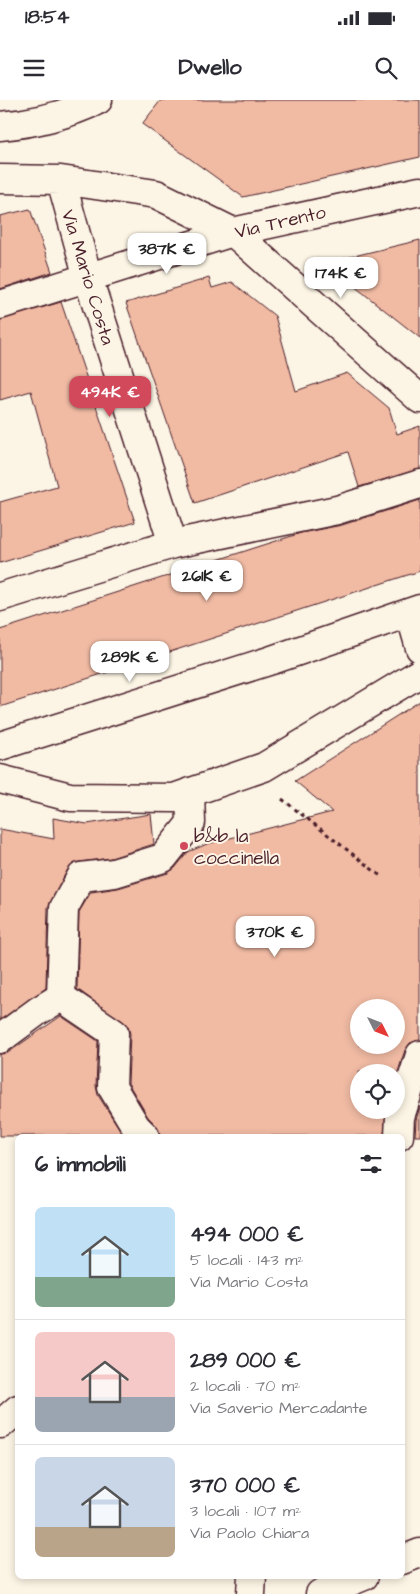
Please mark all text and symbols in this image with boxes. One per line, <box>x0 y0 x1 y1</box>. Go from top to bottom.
text: 18:54 <box>25 4 69 31</box>
text: Dwello <box>178 52 242 83</box>
icon: menu <box>20 54 48 82</box>
icon: search <box>372 54 400 82</box>
street label: Via Trento <box>232 199 329 246</box>
street label: Via Mario Costa <box>54 206 121 349</box>
pin: 387K € <box>126 232 208 275</box>
text: 387K € <box>138 238 196 260</box>
pin: 174K € <box>300 256 382 299</box>
text: 174K € <box>315 262 367 284</box>
pin: 494K € <box>69 376 151 418</box>
text: 494K € <box>80 381 140 403</box>
pin: 261K € <box>166 560 248 602</box>
text: 261K € <box>182 565 232 587</box>
pin: 289K € <box>89 640 171 683</box>
text: 289K € <box>101 646 159 668</box>
place label: b&b la coccinella <box>194 823 279 872</box>
marker: b&b la coccinella <box>178 840 190 852</box>
pin: 370K € <box>234 916 316 958</box>
text: 370K € <box>247 921 303 943</box>
north arrow <box>350 999 405 1054</box>
map controls <box>350 999 405 1119</box>
button: locate <box>350 1064 405 1119</box>
text: 6 immobili <box>35 1150 126 1179</box>
icon: filters <box>357 1150 385 1178</box>
text: 494 000 € <box>190 1220 304 1249</box>
icon: home <box>75 1227 135 1287</box>
text: 5 locali · 143 m² <box>190 1249 303 1271</box>
text: Via Mario Costa <box>190 1271 308 1293</box>
text: 289 000 € <box>190 1346 301 1375</box>
icon: home <box>75 1352 135 1412</box>
text: 2 locali · 70 m² <box>190 1375 300 1397</box>
text: Via Saverio Mercadante <box>190 1397 367 1419</box>
text: 370 000 € <box>190 1471 300 1500</box>
icon: home <box>75 1477 135 1537</box>
text: 3 locali · 107 m² <box>190 1500 301 1522</box>
text: Via Paolo Chiara <box>190 1522 309 1544</box>

